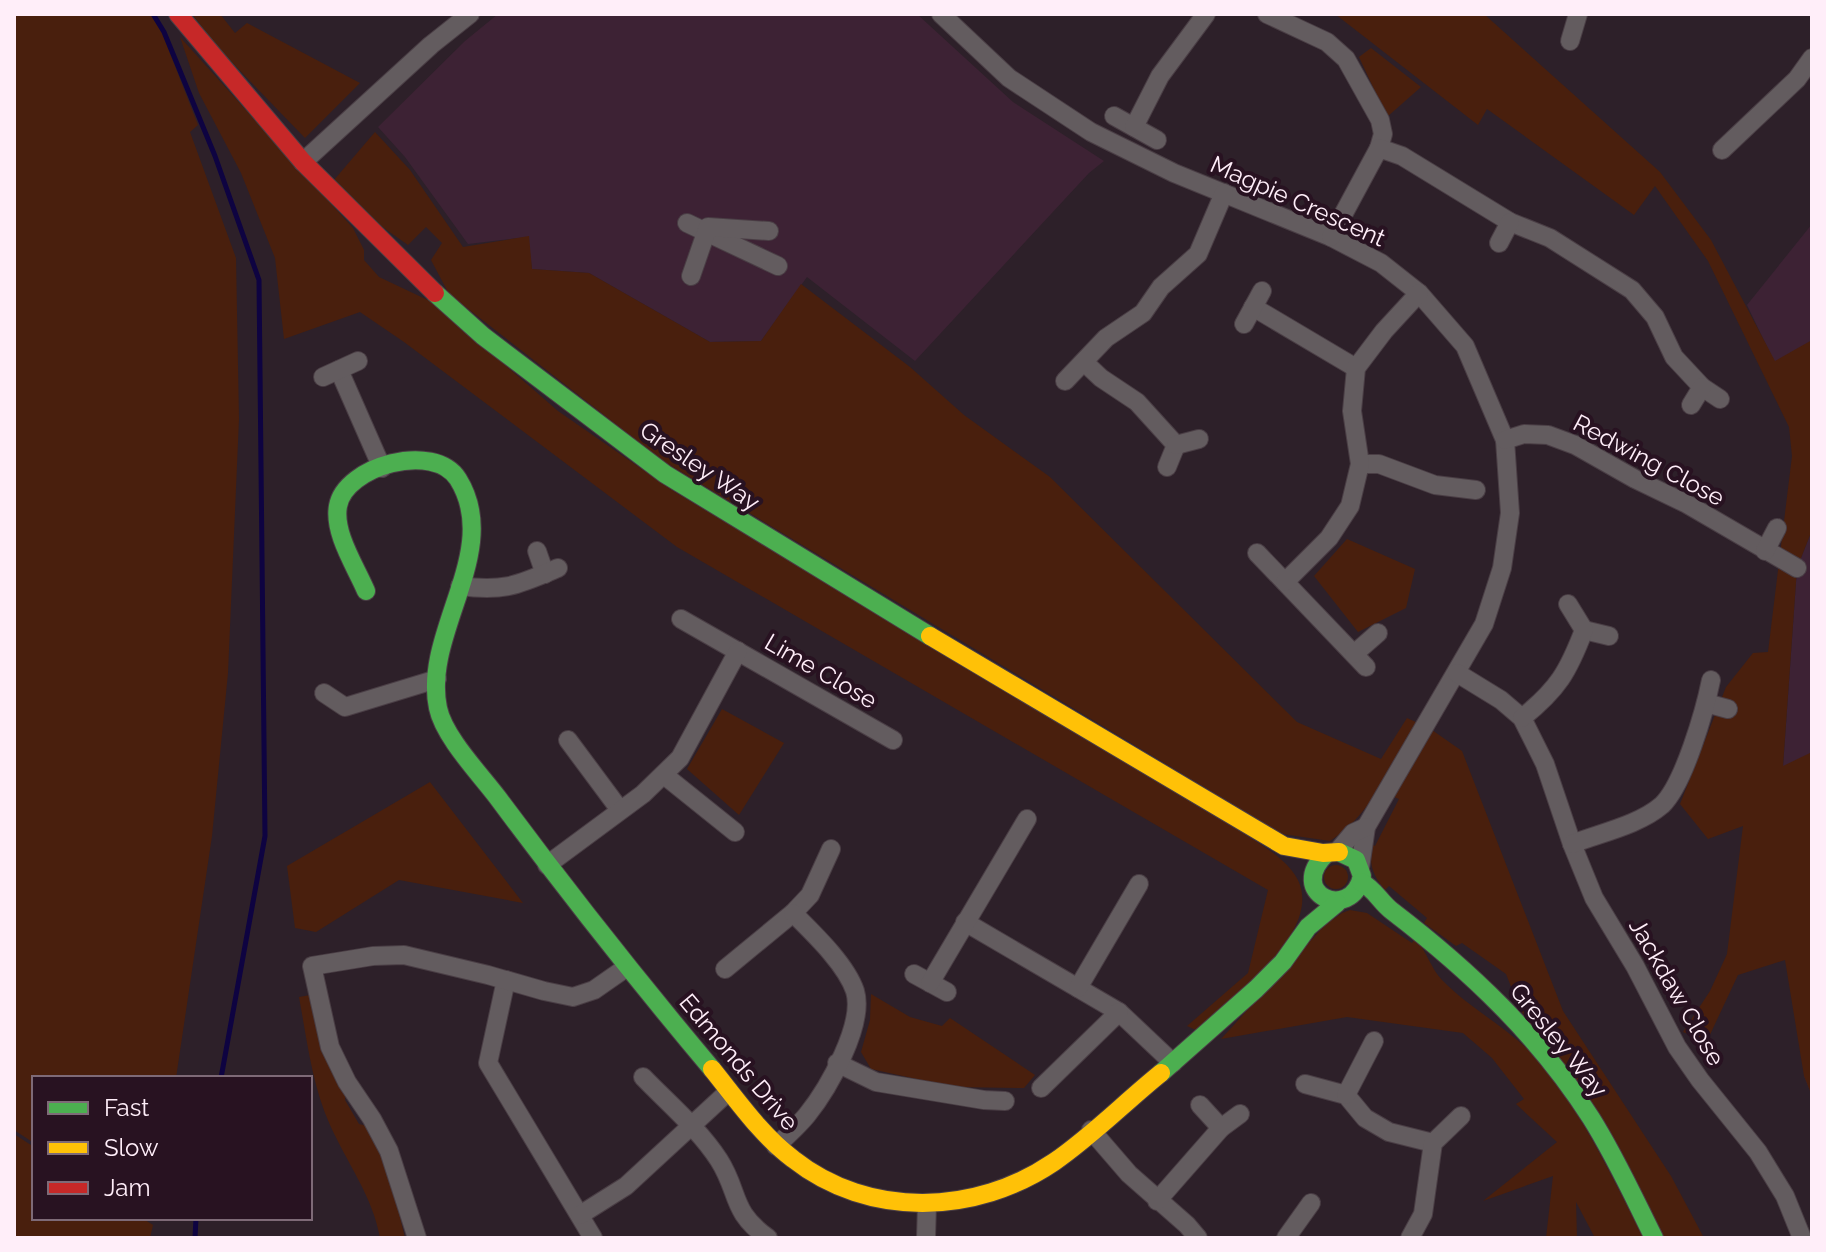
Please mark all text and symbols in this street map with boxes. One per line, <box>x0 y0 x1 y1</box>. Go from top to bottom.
street label: Magpie Crescent <box>1206 149 1390 253</box>
street label: Redwing Close <box>1568 408 1730 512</box>
street label: Gresley Way <box>635 415 765 517</box>
street label: Lime Close <box>760 627 882 715</box>
street label: Jackdaw Close <box>1623 913 1731 1071</box>
street label: Gresley Way <box>1504 977 1614 1103</box>
street label: Edmonds Drive <box>673 988 805 1136</box>
legend <box>32 1076 312 1220</box>
text: Fast <box>104 1093 149 1122</box>
text: Slow <box>104 1133 159 1162</box>
text: Jam <box>104 1173 150 1202</box>

